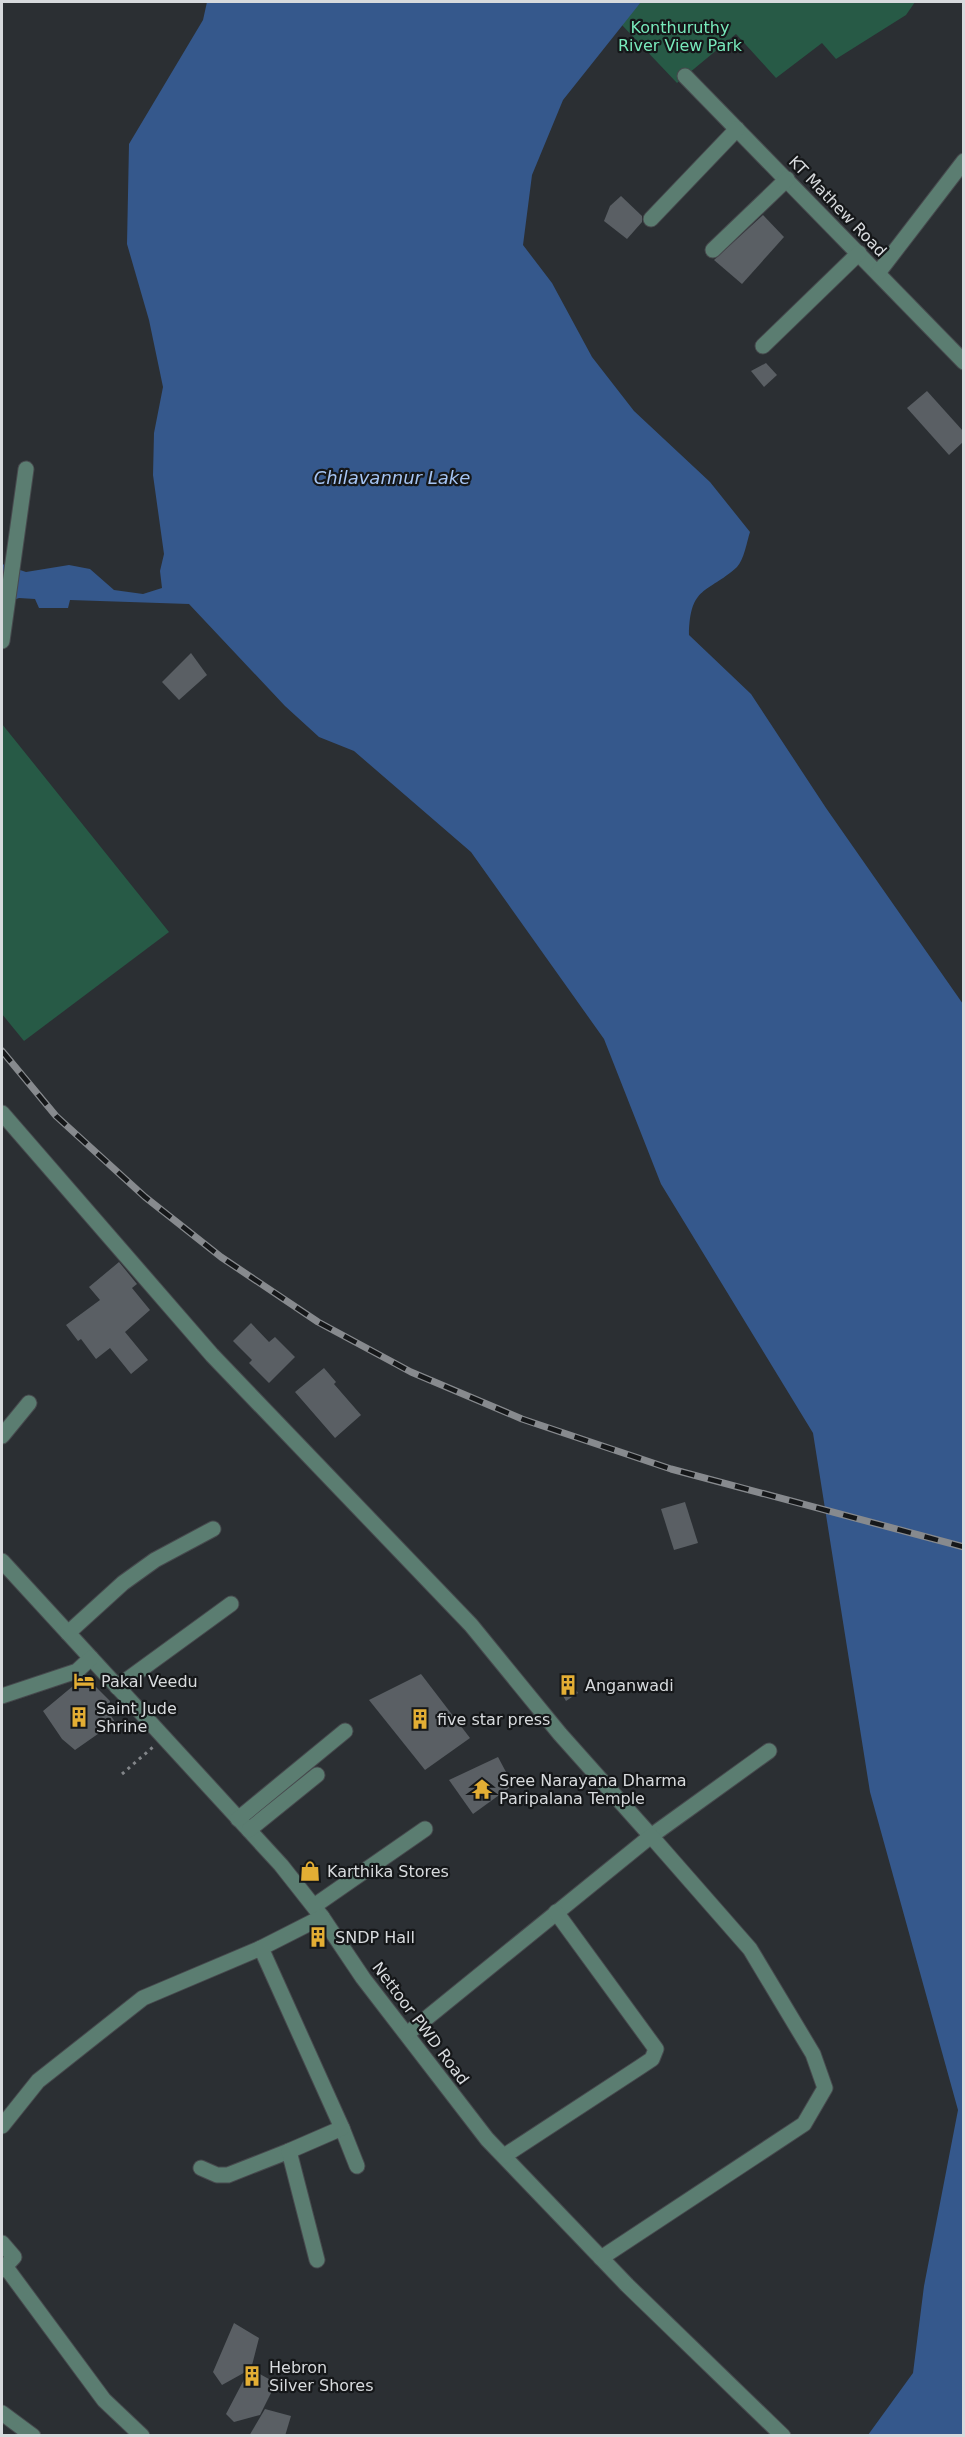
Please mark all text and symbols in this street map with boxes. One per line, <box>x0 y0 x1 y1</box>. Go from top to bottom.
park label: Konthuruthy River View Park <box>618 18 743 55</box>
street label: KT Mathew Road <box>785 152 890 261</box>
water label: Chilavannur Lake <box>314 467 470 488</box>
hotel icon: Pakal Veedu <box>72 1669 96 1693</box>
place label: Pakal Veedu <box>101 1672 198 1691</box>
building icon: Anganwadi <box>556 1673 580 1697</box>
place label: Anganwadi <box>585 1676 674 1695</box>
place label: Saint Jude Shrine <box>96 1699 177 1736</box>
building icon: Saint Jude Shrine <box>67 1705 91 1729</box>
building icon: five star press <box>408 1707 432 1731</box>
place label: five star press <box>437 1710 550 1729</box>
place label: Sree Narayana Dharma Paripalana Temple <box>499 1771 687 1808</box>
temple icon: Sree Narayana Dharma Paripalana Temple <box>470 1777 494 1801</box>
shop icon: Karthika Stores <box>298 1859 322 1883</box>
place label: Karthika Stores <box>327 1862 449 1881</box>
building icon: SNDP Hall <box>306 1925 330 1949</box>
place label: SNDP Hall <box>335 1928 415 1947</box>
street label: Nettoor PWD Road <box>368 1958 473 2088</box>
place label: Hebron Silver Shores <box>269 2358 374 2395</box>
building icon: Hebron Silver Shores <box>240 2364 264 2388</box>

